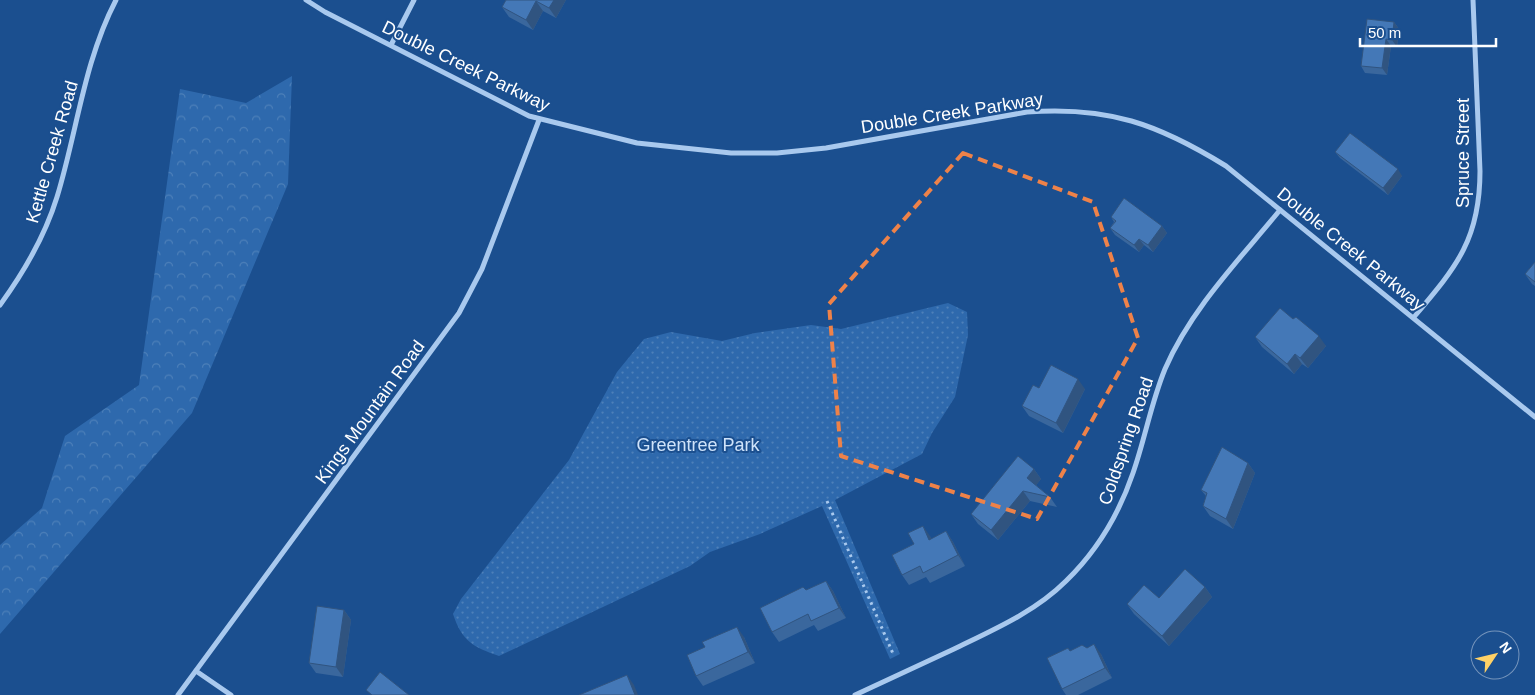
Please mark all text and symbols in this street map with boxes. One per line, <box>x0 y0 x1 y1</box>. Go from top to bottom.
scale bar <box>1360 15 1496 47</box>
street label: Double Creek Parkway <box>379 17 553 115</box>
text: 50 m <box>1368 24 1401 41</box>
street label: Kettle Creek Road <box>22 79 82 225</box>
street label: Double Creek Parkway <box>860 89 1044 137</box>
street label: Spruce Street <box>1453 98 1473 208</box>
street label: Double Creek Parkway <box>1273 183 1429 315</box>
street label: Kings Mountain Road <box>311 337 429 487</box>
street label: Coldspring Road <box>1095 374 1157 508</box>
park label: Greentree Park <box>636 435 761 455</box>
north arrow <box>1470 630 1520 680</box>
text: N <box>1496 639 1515 656</box>

